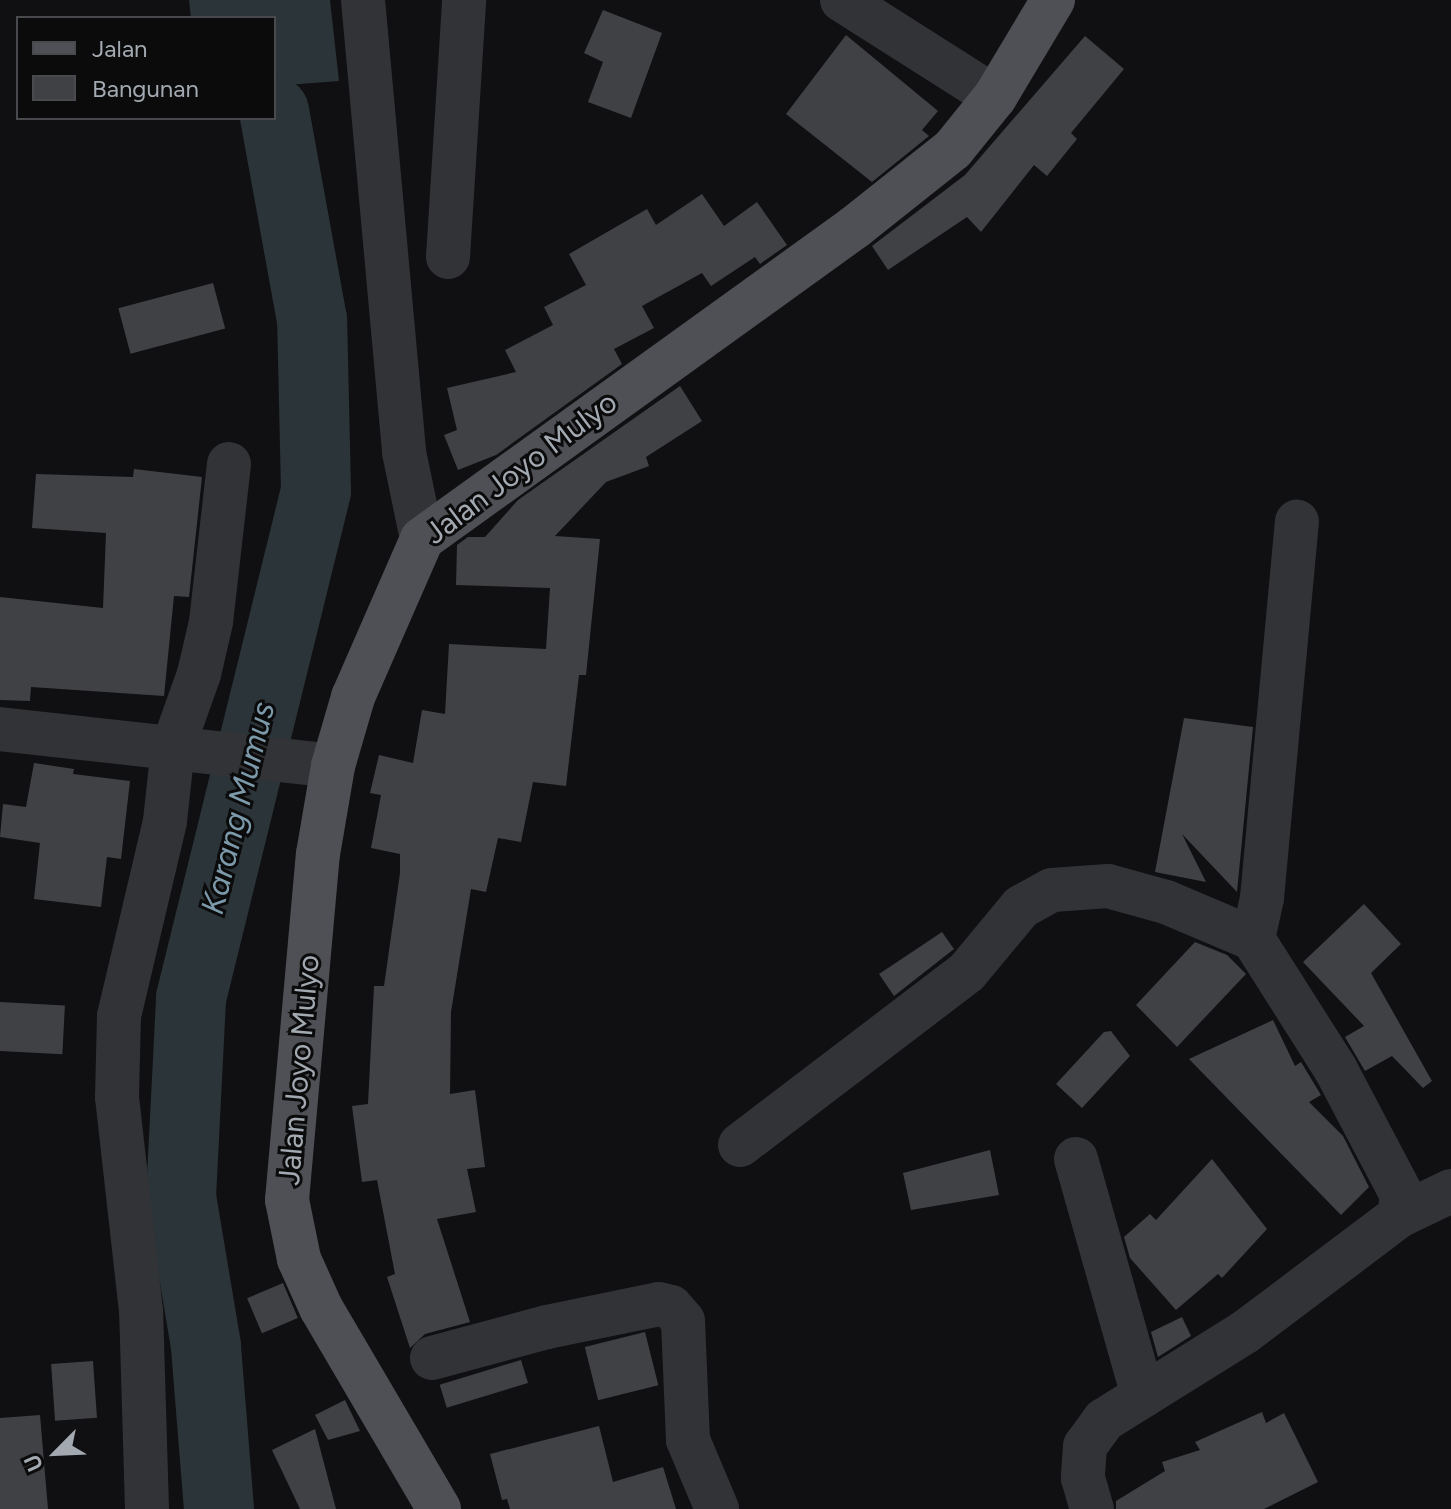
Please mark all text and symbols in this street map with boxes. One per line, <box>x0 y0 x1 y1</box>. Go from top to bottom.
legend <box>16 16 276 120</box>
text: Jalan <box>92 34 148 63</box>
text: Bangunan <box>92 74 199 103</box>
street label: Jalan Joyo Mulyo <box>418 384 624 552</box>
water label: Karang Mumus <box>193 698 283 918</box>
street label: Jalan Joyo Mulyo <box>271 953 327 1187</box>
north arrow <box>16 1413 96 1493</box>
text: U <box>18 1450 49 1476</box>

